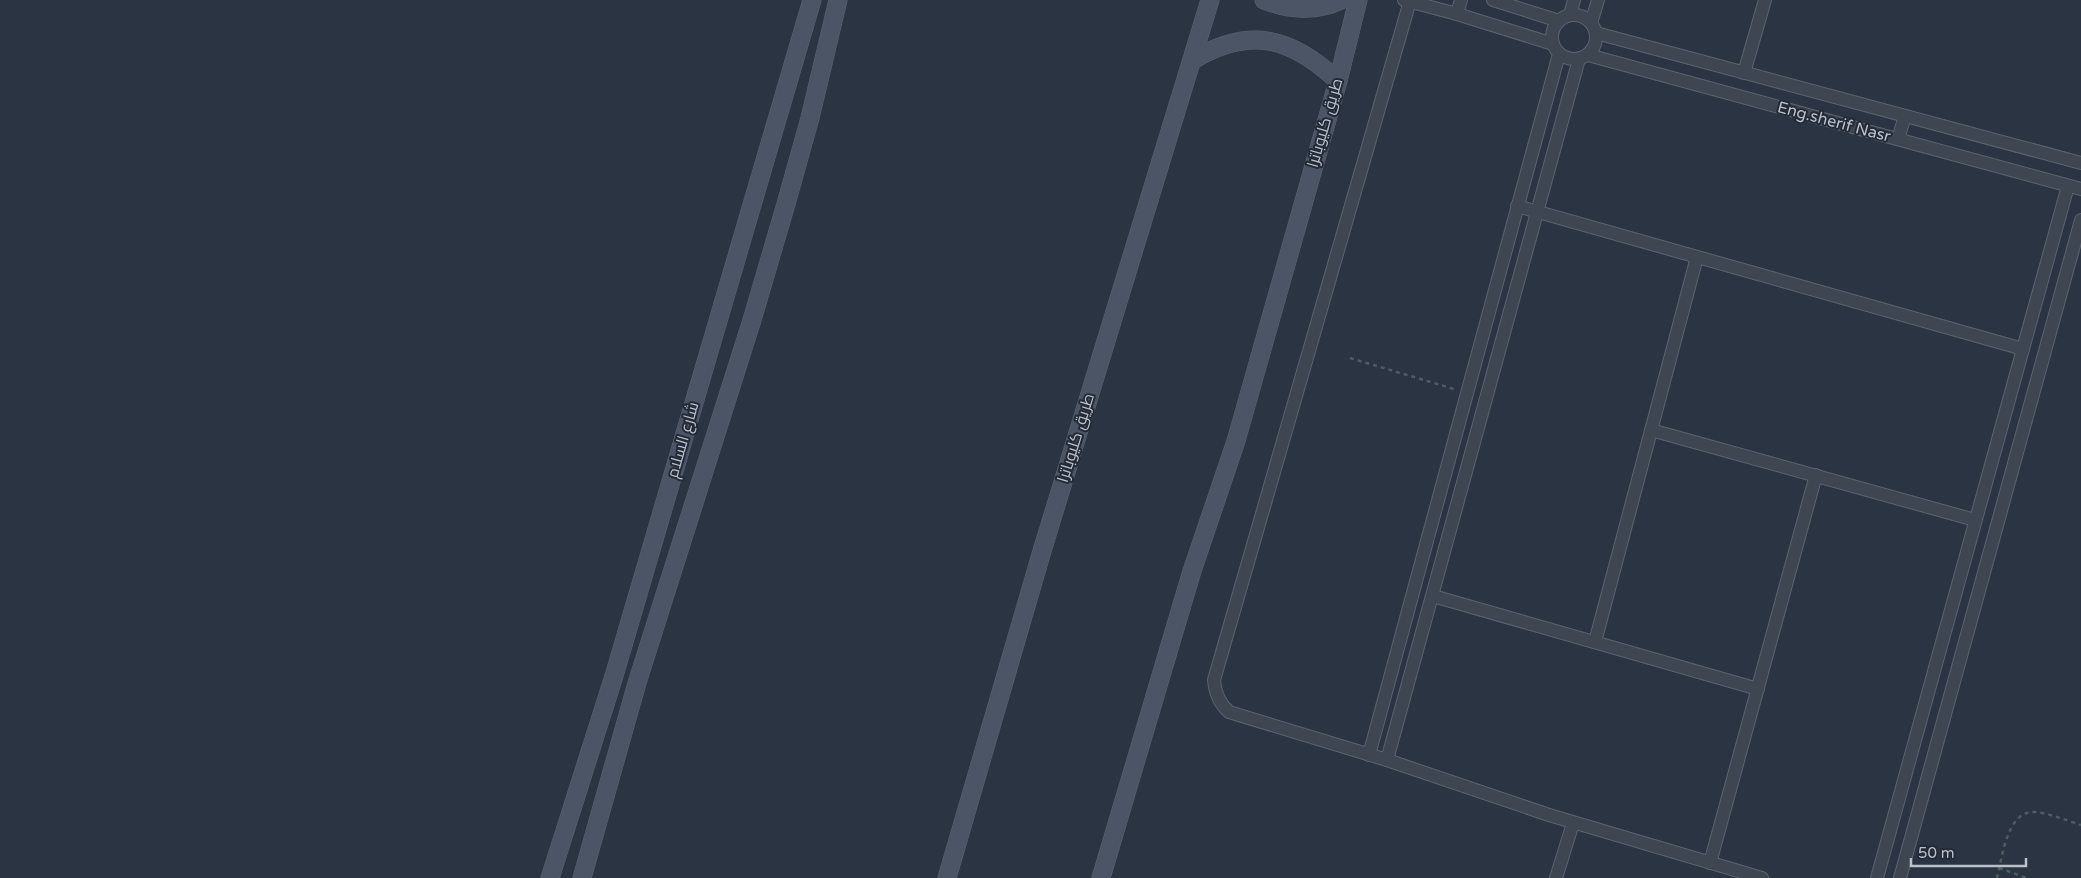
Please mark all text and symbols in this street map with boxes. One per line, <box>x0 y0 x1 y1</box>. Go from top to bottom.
street label: طريق كليوباترا <box>1303 76 1347 170</box>
street label: Eng.sherif Nasr <box>1775 97 1894 147</box>
street label: طريق كليوباترا <box>1053 391 1099 485</box>
street label: شارع السلام <box>663 400 704 481</box>
scale bar <box>1911 836 2026 868</box>
text: 50 m <box>1918 844 1955 862</box>

